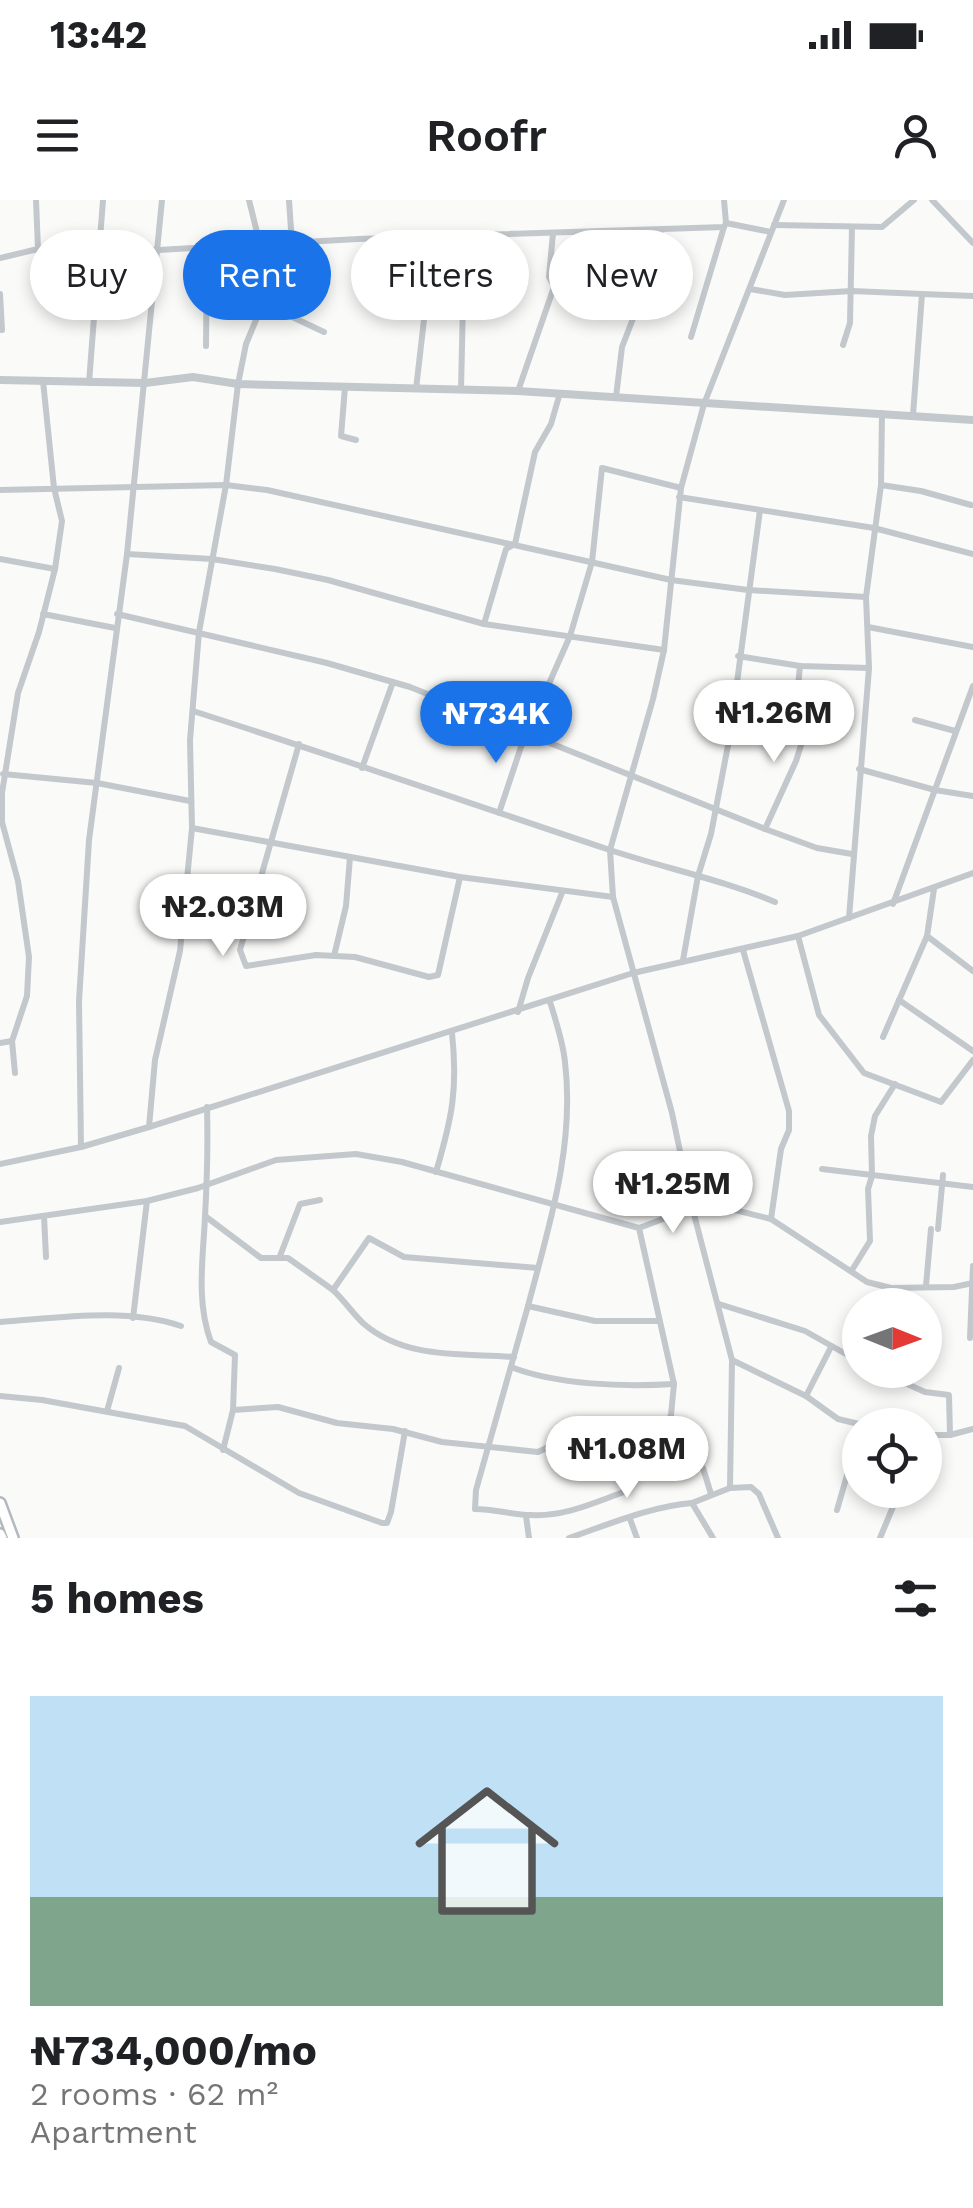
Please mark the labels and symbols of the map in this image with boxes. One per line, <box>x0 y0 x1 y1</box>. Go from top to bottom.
pin: ₦1.26M <box>693 680 855 765</box>
pin: ₦734K <box>426 681 566 766</box>
pin: ₦2.03M <box>142 874 304 959</box>
pin: ₦1.25M <box>592 1151 754 1236</box>
north arrow <box>842 1288 942 1388</box>
pin: ₦1.08M <box>546 1416 708 1501</box>

